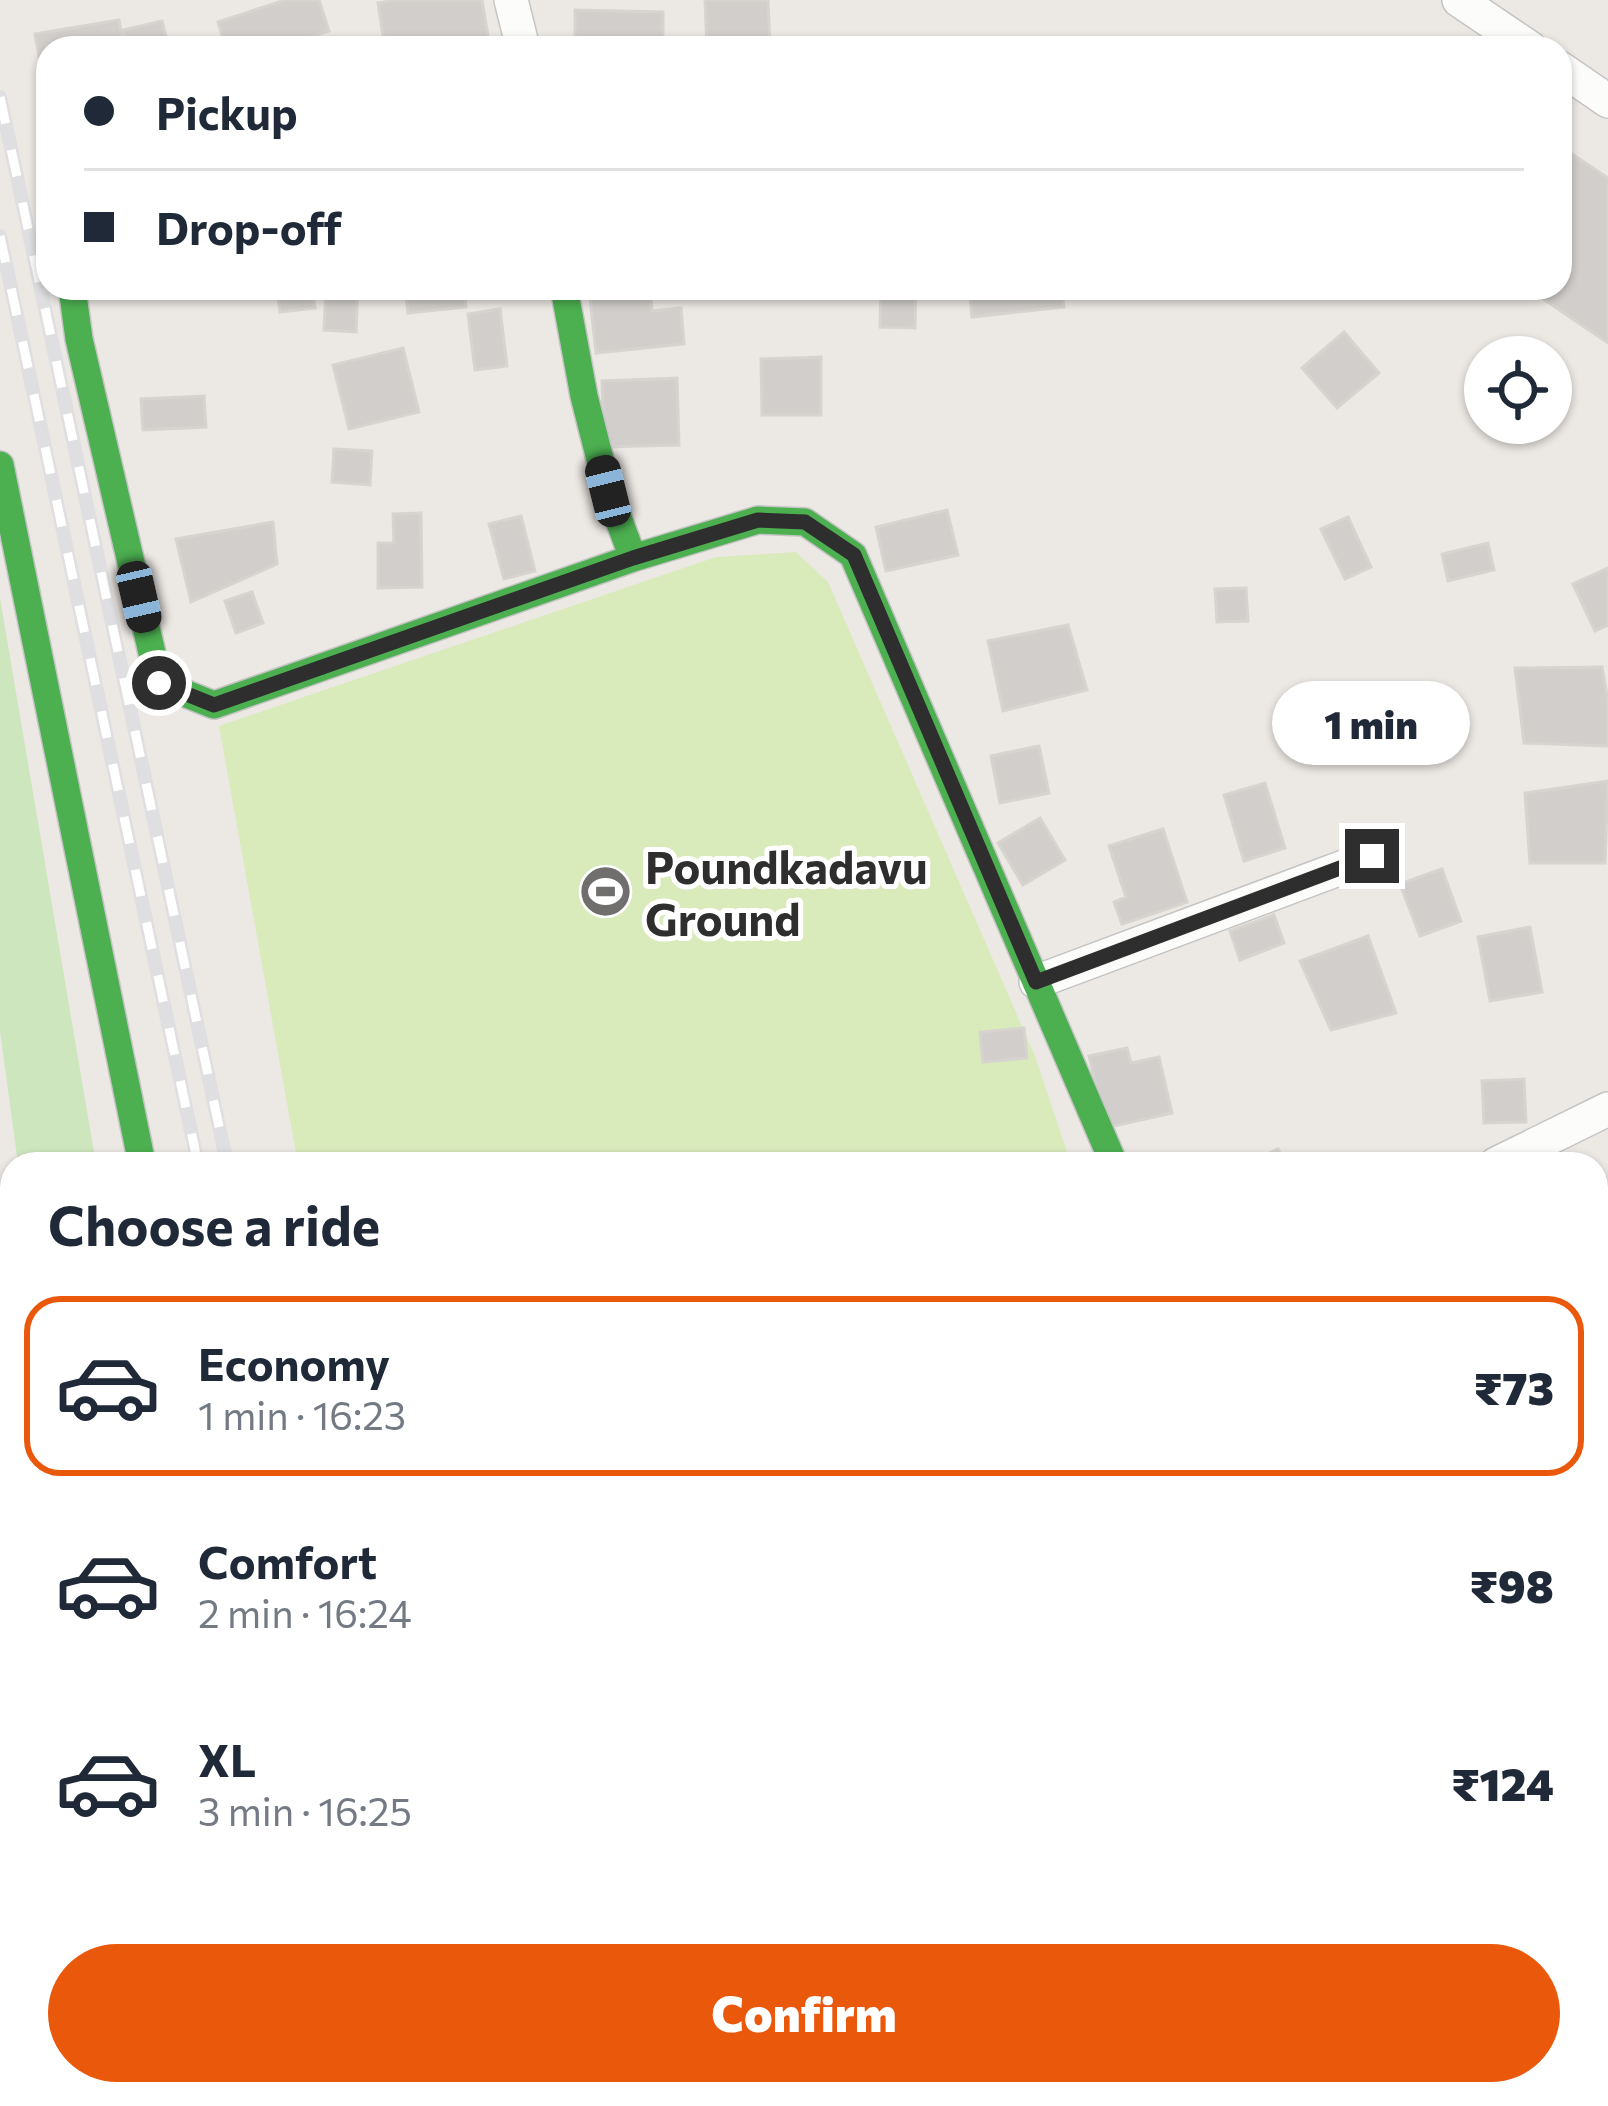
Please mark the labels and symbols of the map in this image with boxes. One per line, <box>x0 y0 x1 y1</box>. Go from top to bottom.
car <box>582 452 634 530</box>
car <box>113 558 165 636</box>
route start <box>132 656 186 710</box>
callout: 1 min <box>1273 682 1471 766</box>
route end <box>1345 829 1399 883</box>
place label: Poundkadavu Ground <box>645 838 928 945</box>
sports icon: Poundkadavu Ground <box>578 863 634 919</box>

